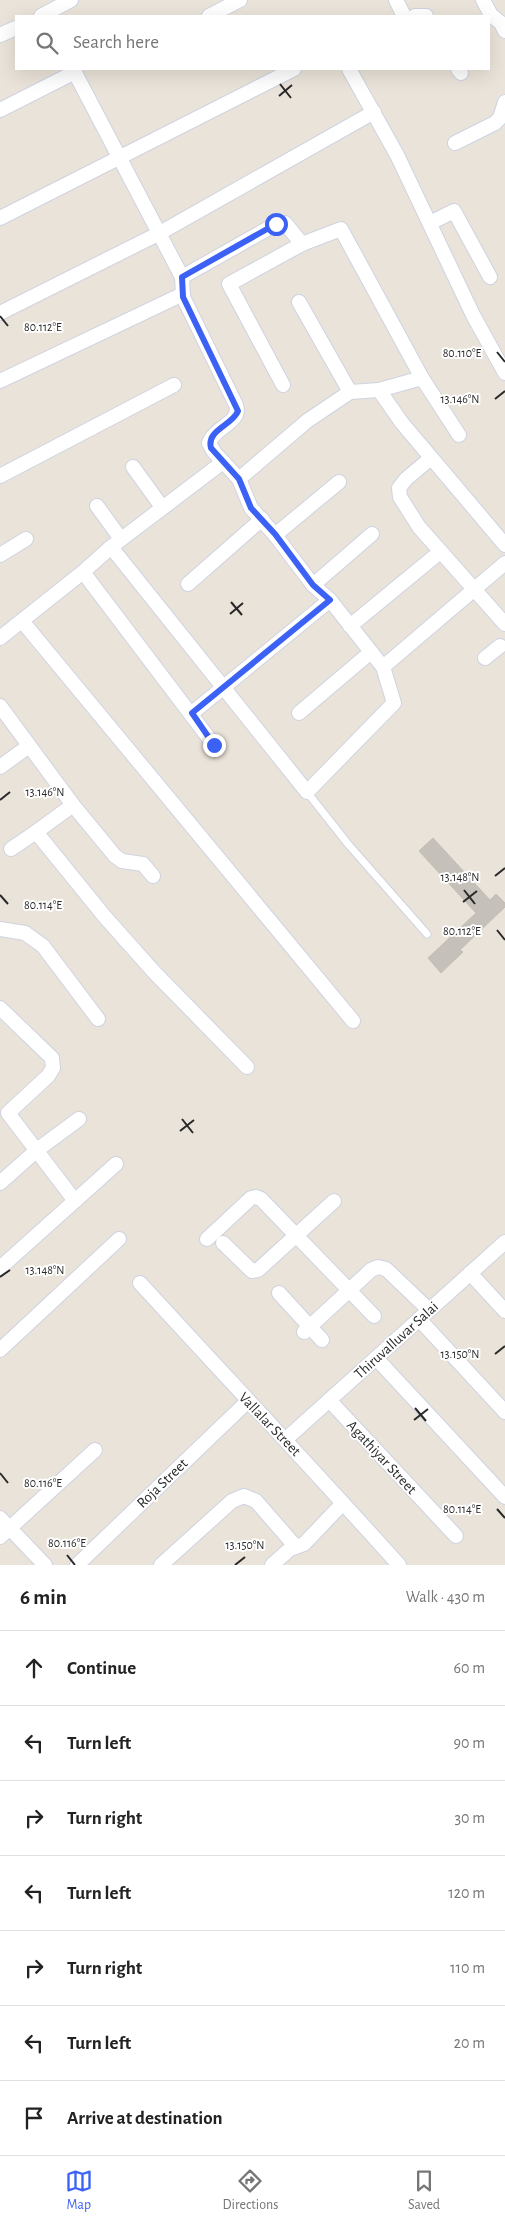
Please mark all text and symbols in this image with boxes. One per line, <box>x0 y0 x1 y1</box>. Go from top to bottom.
search box <box>15 15 490 70</box>
icon: search <box>33 29 61 57</box>
text: Search here <box>73 33 159 52</box>
route start <box>265 213 288 236</box>
text: 80.112°E <box>24 321 62 333</box>
text: 80.110°E <box>443 347 482 359</box>
text: 13.146°N <box>440 393 480 405</box>
route end <box>203 734 226 757</box>
text: 13.146°N <box>25 786 65 798</box>
text: 13.148°N <box>440 871 480 883</box>
text: 80.114°E <box>24 899 62 911</box>
text: 80.112°E <box>443 925 481 937</box>
text: 13.148°N <box>25 1264 65 1276</box>
street label: Thiruvalluvar Salai <box>352 1299 441 1382</box>
text: 13.150°N <box>440 1348 480 1360</box>
street label: Vallalar Street <box>236 1390 304 1459</box>
street label: Agathiyar Street <box>344 1418 419 1497</box>
street label: Roja Street <box>134 1456 191 1511</box>
text: 80.116°E <box>24 1477 62 1489</box>
text: 80.114°E <box>443 1503 481 1515</box>
text: 80.116°E <box>48 1537 86 1549</box>
text: 13.150°N <box>225 1539 265 1551</box>
text: 6 min <box>20 1587 67 1608</box>
text: Walk · 430 m <box>406 1589 485 1605</box>
icon: ahead <box>20 1654 48 1682</box>
text: Continue <box>67 1659 136 1678</box>
text: 60 m <box>454 1660 485 1676</box>
icon: left <box>20 1729 48 1757</box>
text: Turn left <box>67 1734 131 1753</box>
text: 90 m <box>454 1735 485 1751</box>
icon: right <box>20 1804 48 1832</box>
text: Turn right <box>67 1809 142 1828</box>
text: 30 m <box>455 1810 485 1826</box>
icon: left <box>20 1879 48 1907</box>
text: Turn left <box>67 1884 131 1903</box>
text: 120 m <box>448 1885 485 1901</box>
icon: right <box>20 1954 48 1982</box>
text: Turn right <box>67 1959 142 1978</box>
text: 110 m <box>450 1960 485 1976</box>
icon: left <box>20 2029 48 2057</box>
text: Turn left <box>67 2034 131 2053</box>
text: 20 m <box>454 2035 485 2051</box>
icon: arrive <box>20 2104 48 2132</box>
text: Arrive at destination <box>67 2109 223 2128</box>
tab: Map <box>65 2167 93 2214</box>
tab: Directions <box>223 2167 278 2214</box>
tab: Saved <box>408 2167 440 2214</box>

